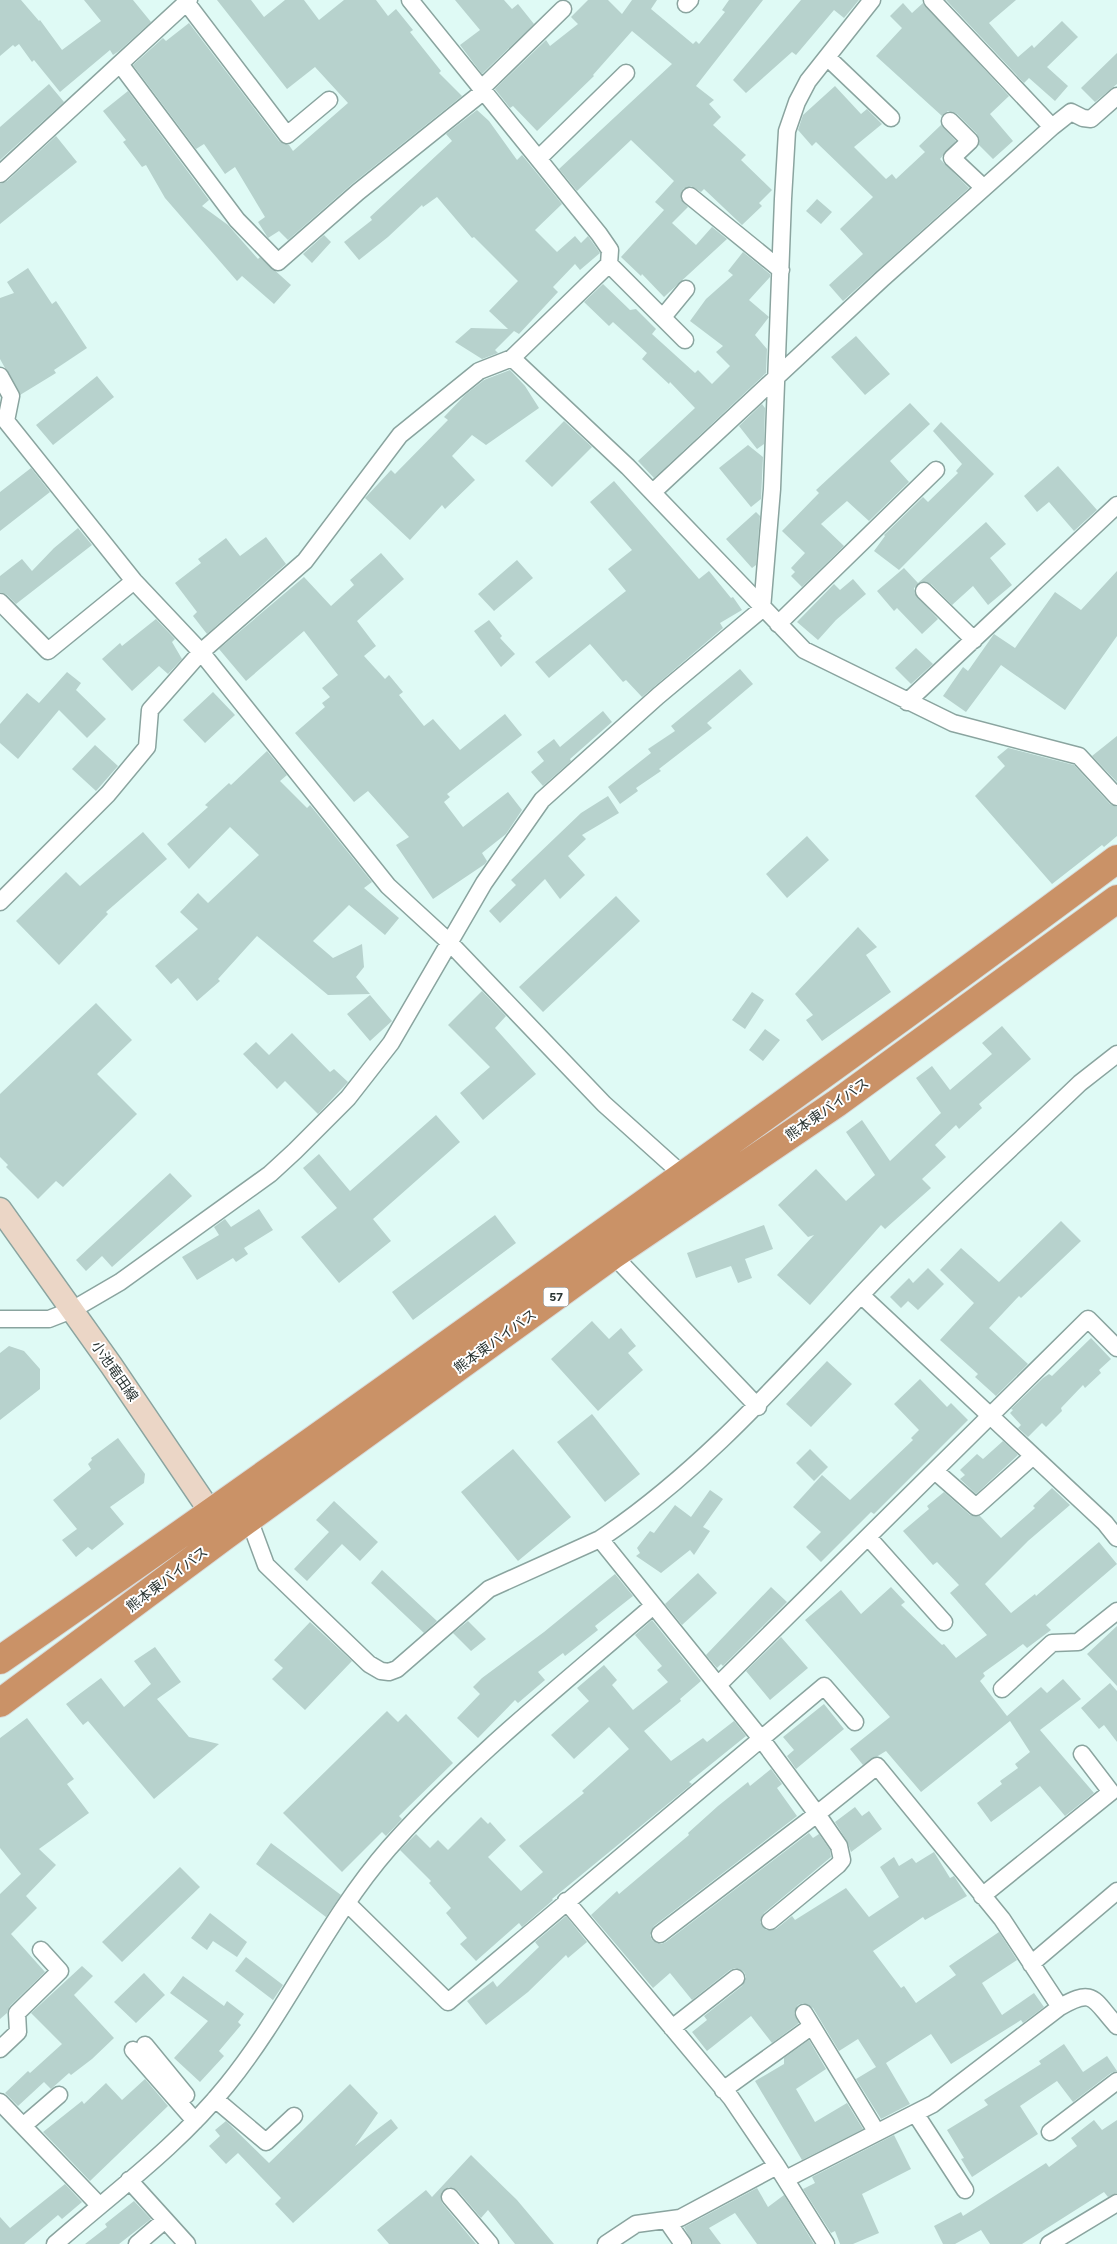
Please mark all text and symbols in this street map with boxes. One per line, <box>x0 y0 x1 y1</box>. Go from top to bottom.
street label: 熊本東バイパス <box>782 1074 872 1144</box>
road number: 57 <box>544 1288 568 1306</box>
street label: 熊本東バイパス <box>451 1306 540 1377</box>
street label: 小池竜田線 <box>88 1338 142 1405</box>
street label: 熊本東バイパス <box>123 1543 211 1616</box>

